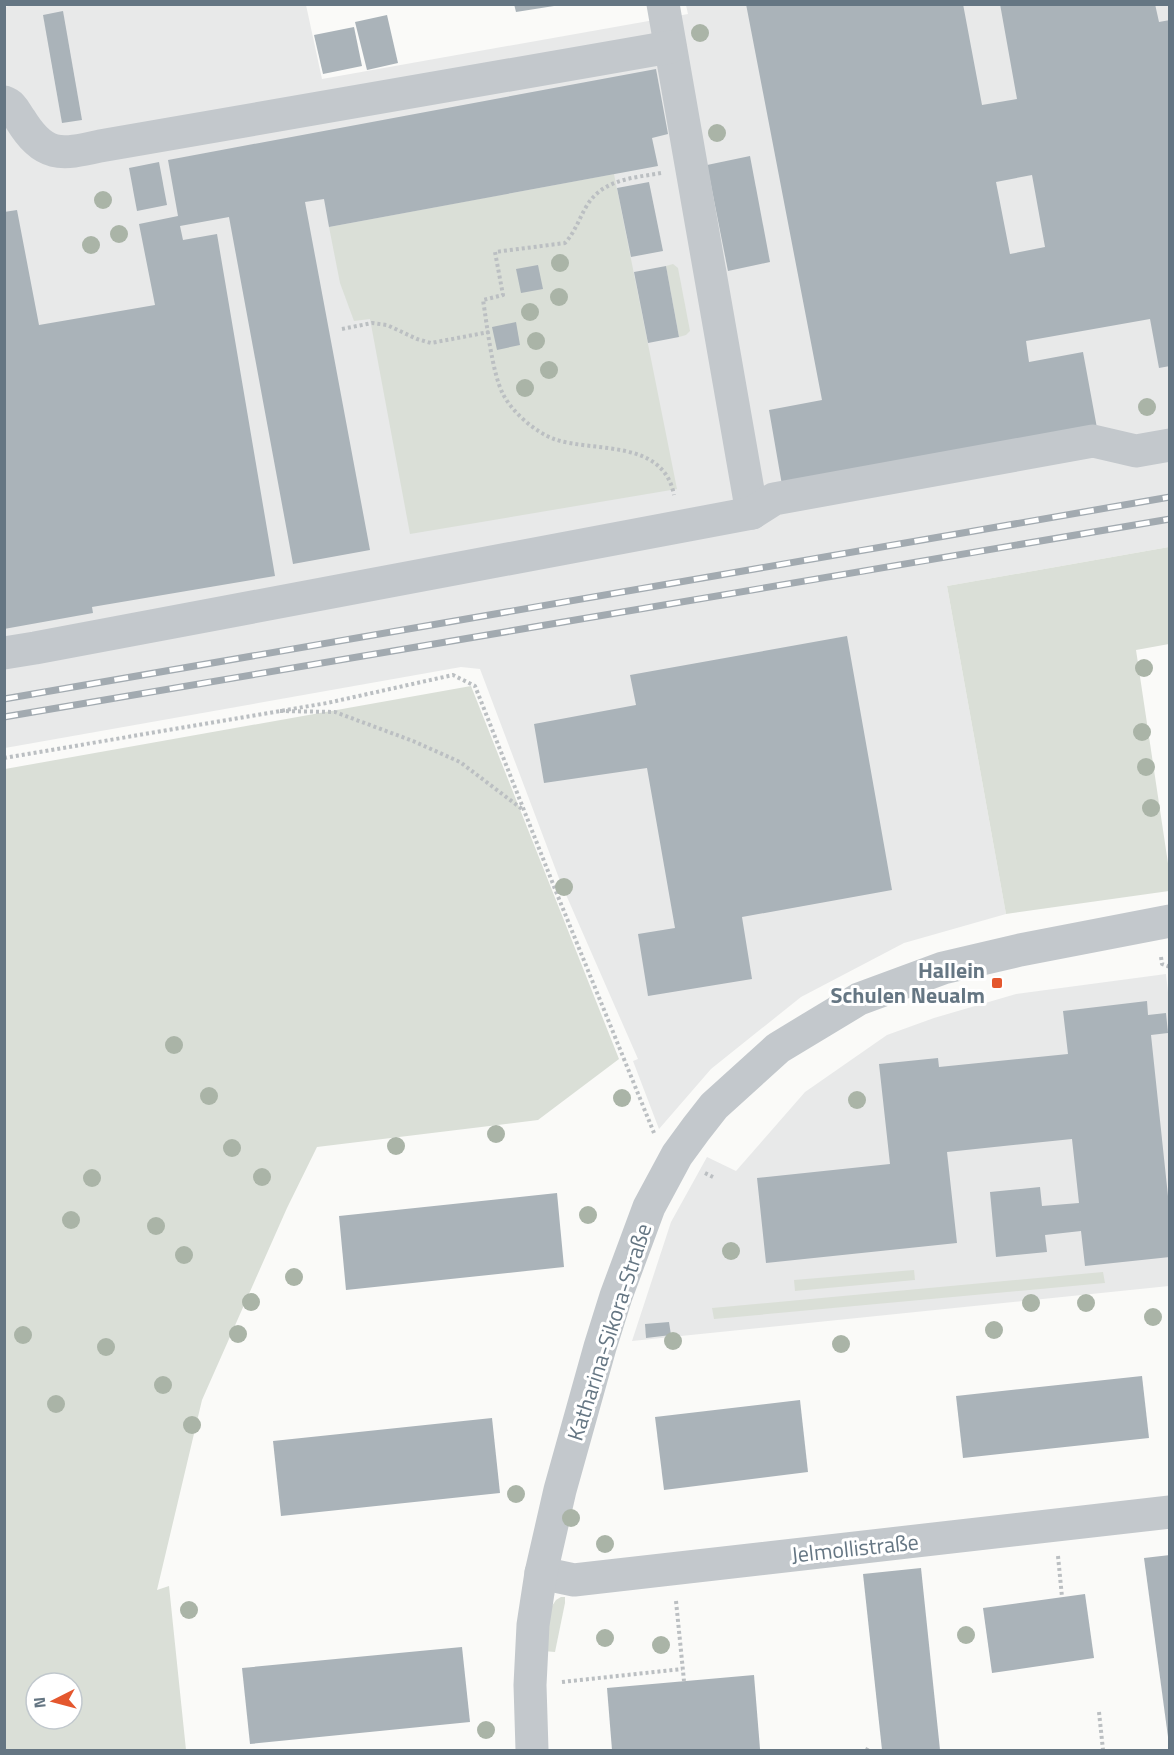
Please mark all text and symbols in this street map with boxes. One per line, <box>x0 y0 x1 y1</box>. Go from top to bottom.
place label: Hallein Schulen Neualm <box>831 953 985 1012</box>
marker: Hallein Schulen Neualm <box>990 976 1004 990</box>
street label: Katharina-Sikora-Straße <box>558 1219 660 1445</box>
street label: Jelmollistraße <box>790 1524 920 1572</box>
north arrow <box>24 1671 84 1731</box>
text: N <box>27 1696 52 1709</box>

